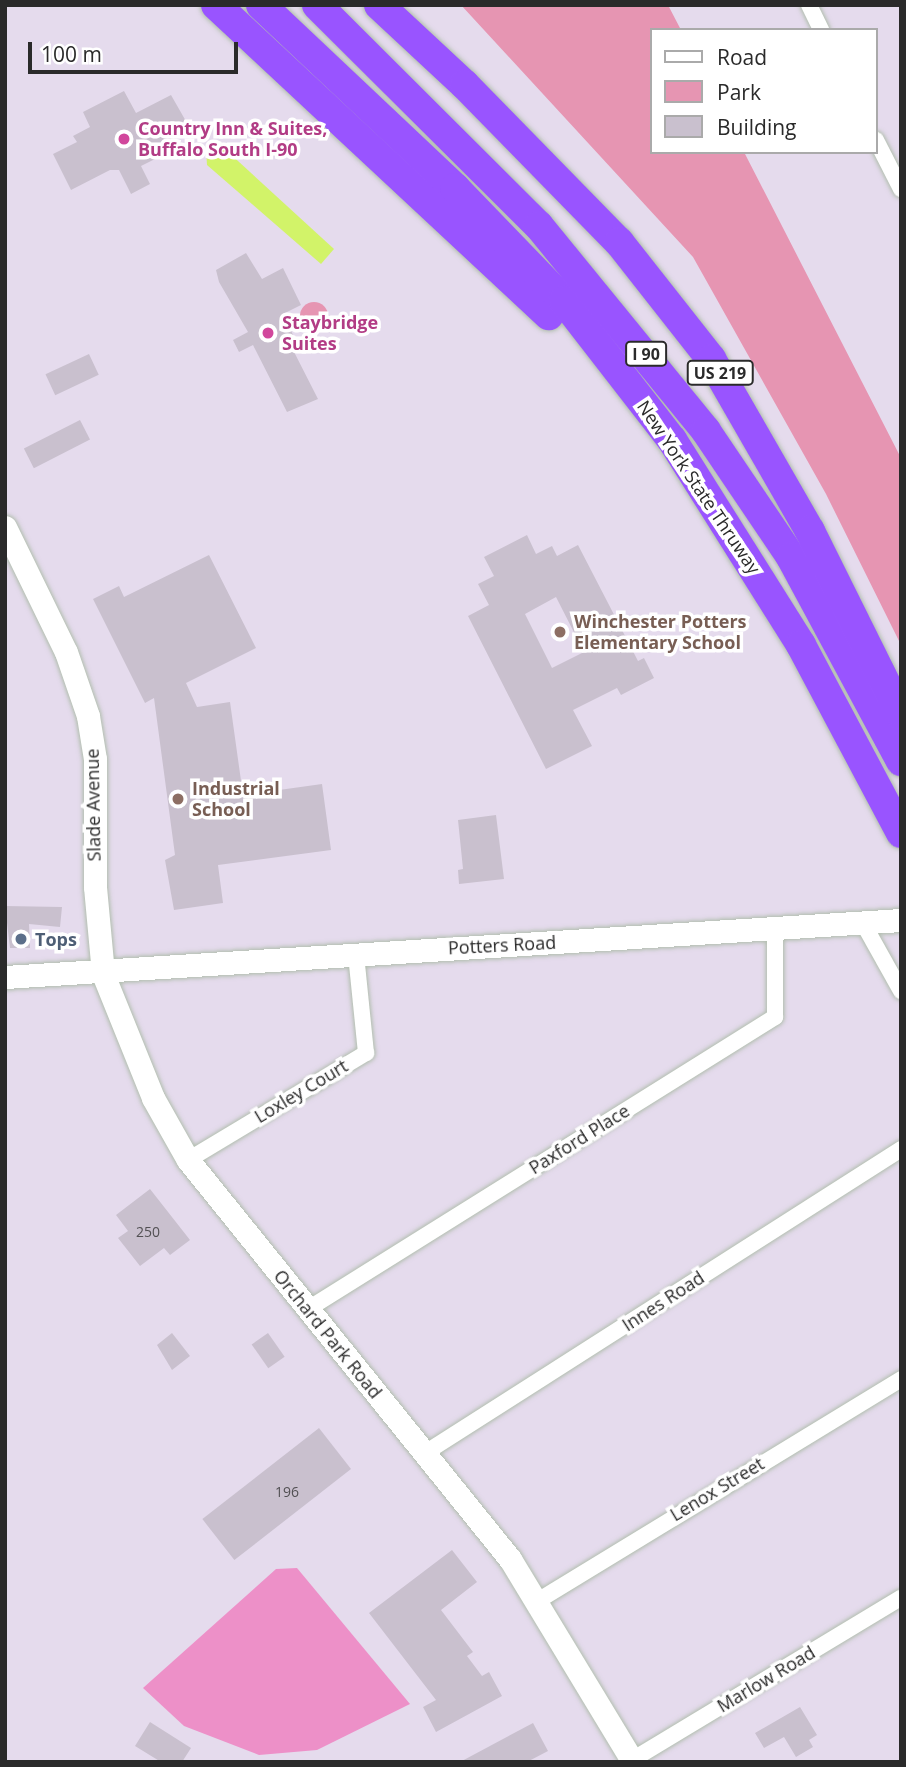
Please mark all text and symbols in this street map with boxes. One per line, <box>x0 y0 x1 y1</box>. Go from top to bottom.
scale bar <box>32 28 242 72</box>
legend <box>650 28 878 154</box>
text: 100 m <box>41 40 102 68</box>
text: Road <box>717 43 767 71</box>
text: Park <box>717 78 761 106</box>
text: Building <box>717 113 796 141</box>
place label: Country Inn & Suites, Buffalo South I-90 <box>138 118 327 160</box>
marker: Country Inn & Suites, Buffalo South I-90 <box>116 131 132 147</box>
place label: Staybridge Suites <box>282 312 378 354</box>
marker: Staybridge Suites <box>260 325 276 341</box>
road number: I 90 <box>625 342 667 366</box>
road number: US 219 <box>685 360 755 386</box>
street label: New York State Thruway <box>633 396 765 578</box>
place label: Winchester Potters Elementary School <box>574 611 747 654</box>
marker: Winchester Potters Elementary School <box>552 624 568 640</box>
street label: Slade Avenue <box>81 748 105 862</box>
place label: Industrial School <box>192 778 280 820</box>
marker: Industrial School <box>170 791 186 807</box>
place label: Tops <box>35 928 77 950</box>
marker: Tops <box>13 931 29 947</box>
street label: Potters Road <box>447 931 557 959</box>
street label: Loxley Court <box>250 1055 352 1127</box>
street label: Paxford Place <box>525 1100 633 1178</box>
house number: 250 <box>136 1224 160 1240</box>
street label: Orchard Park Road <box>269 1265 387 1403</box>
street label: Innes Road <box>618 1267 708 1335</box>
street label: Lenox Street <box>666 1453 768 1525</box>
house number: 196 <box>275 1484 299 1500</box>
street label: Marlow Road <box>713 1641 819 1717</box>

